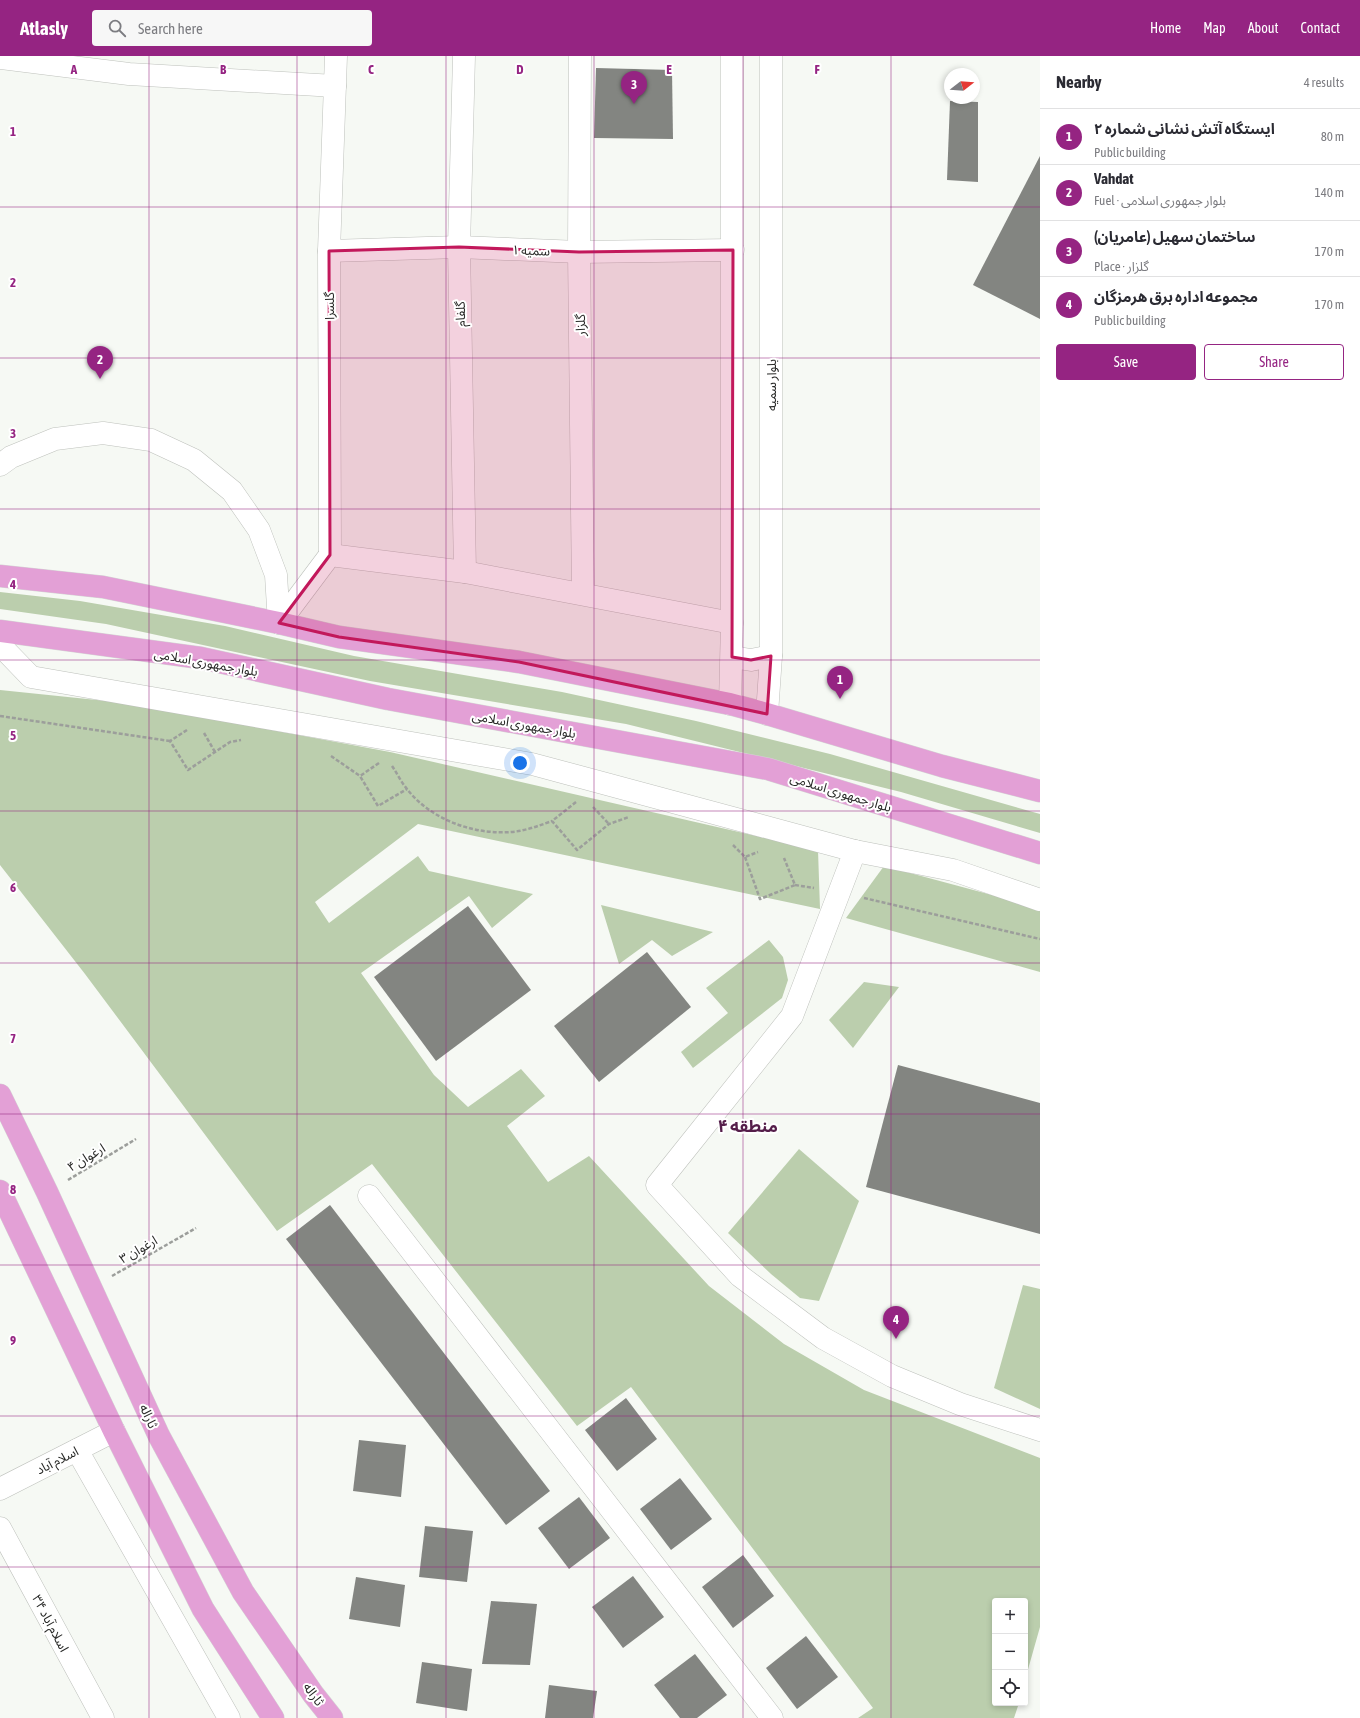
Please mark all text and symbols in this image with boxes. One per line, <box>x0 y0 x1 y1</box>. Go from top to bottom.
search box <box>92 10 372 46</box>
text: Atlasly <box>20 17 68 39</box>
icon: search <box>106 17 128 39</box>
text: Search here <box>138 20 203 37</box>
text: Home <box>1150 20 1181 36</box>
text: Map <box>1203 20 1226 36</box>
text: About <box>1248 20 1279 36</box>
text: Contact <box>1301 20 1340 36</box>
text: A <box>70 62 78 77</box>
text: B <box>220 62 227 77</box>
text: C <box>368 62 374 77</box>
text: D <box>516 62 524 77</box>
text: E <box>666 62 672 77</box>
text: F <box>814 62 820 77</box>
north arrow <box>944 68 980 104</box>
pin: 3 <box>621 71 647 104</box>
text: Nearby <box>1056 72 1102 92</box>
text: 4 results <box>1304 75 1344 90</box>
text: ایستگاه آتش نشانی شماره ۲ <box>1094 120 1275 137</box>
text: 1 <box>10 124 16 139</box>
text: 1 <box>1066 129 1072 144</box>
text: 80 m <box>1321 129 1344 144</box>
text: Public building <box>1094 145 1166 160</box>
text: Vahdat <box>1094 170 1134 187</box>
text: 2 <box>1066 185 1072 200</box>
text: 140 m <box>1315 185 1344 200</box>
text: Fuel · بلوار جمهوری اسلامی <box>1094 193 1226 208</box>
text: ساختمان سهیل (عامریان) <box>1094 228 1255 245</box>
street label: سمیه ۱ <box>512 242 550 259</box>
text: 3 <box>1066 244 1072 259</box>
text: 170 m <box>1315 244 1344 259</box>
text: Place · گلزار <box>1094 259 1149 274</box>
text: 2 <box>10 275 16 290</box>
text: مجموعه اداره برق هرمزگان <box>1094 288 1258 305</box>
street label: گلسرا <box>322 291 337 320</box>
text: 4 <box>1066 297 1072 312</box>
text: 170 m <box>1315 297 1344 312</box>
street label: گلفام <box>453 300 470 327</box>
street label: گلزار <box>573 313 588 337</box>
text: Public building <box>1094 313 1166 328</box>
button: Save <box>1056 344 1196 380</box>
button: Share <box>1204 344 1344 380</box>
pin: 2 <box>87 346 113 379</box>
street label: بلوار سمیه <box>764 359 779 411</box>
text: 3 <box>10 426 16 441</box>
text: 4 <box>9 577 16 592</box>
street label: بلوار جمهوری اسلامی <box>153 646 259 680</box>
pin: 1 <box>827 666 853 699</box>
street label: بلوار جمهوری اسلامی <box>471 708 577 742</box>
text: 5 <box>10 728 16 743</box>
your location <box>510 753 530 773</box>
street label: بلوار جمهوری اسلامی <box>788 770 893 816</box>
text: 6 <box>10 880 16 895</box>
text: 7 <box>10 1031 16 1046</box>
district label: منطقه ۴ <box>718 1116 778 1136</box>
street label: ارغوان ۴ <box>65 1140 108 1175</box>
text: 8 <box>10 1182 16 1197</box>
street label: ارغوان ۳ <box>117 1233 160 1267</box>
pin: 4 <box>883 1306 909 1339</box>
text: 9 <box>10 1333 16 1348</box>
street label: ثاراله <box>136 1402 161 1431</box>
street label: اسلام آباد <box>33 1443 82 1479</box>
street label: اسلام آباد ۳۴ <box>28 1592 72 1655</box>
map controls <box>992 1598 1028 1706</box>
button: + <box>992 1598 1028 1634</box>
button: − <box>992 1634 1028 1670</box>
button: locate <box>992 1670 1028 1706</box>
street label: ثاراله <box>300 1680 327 1709</box>

